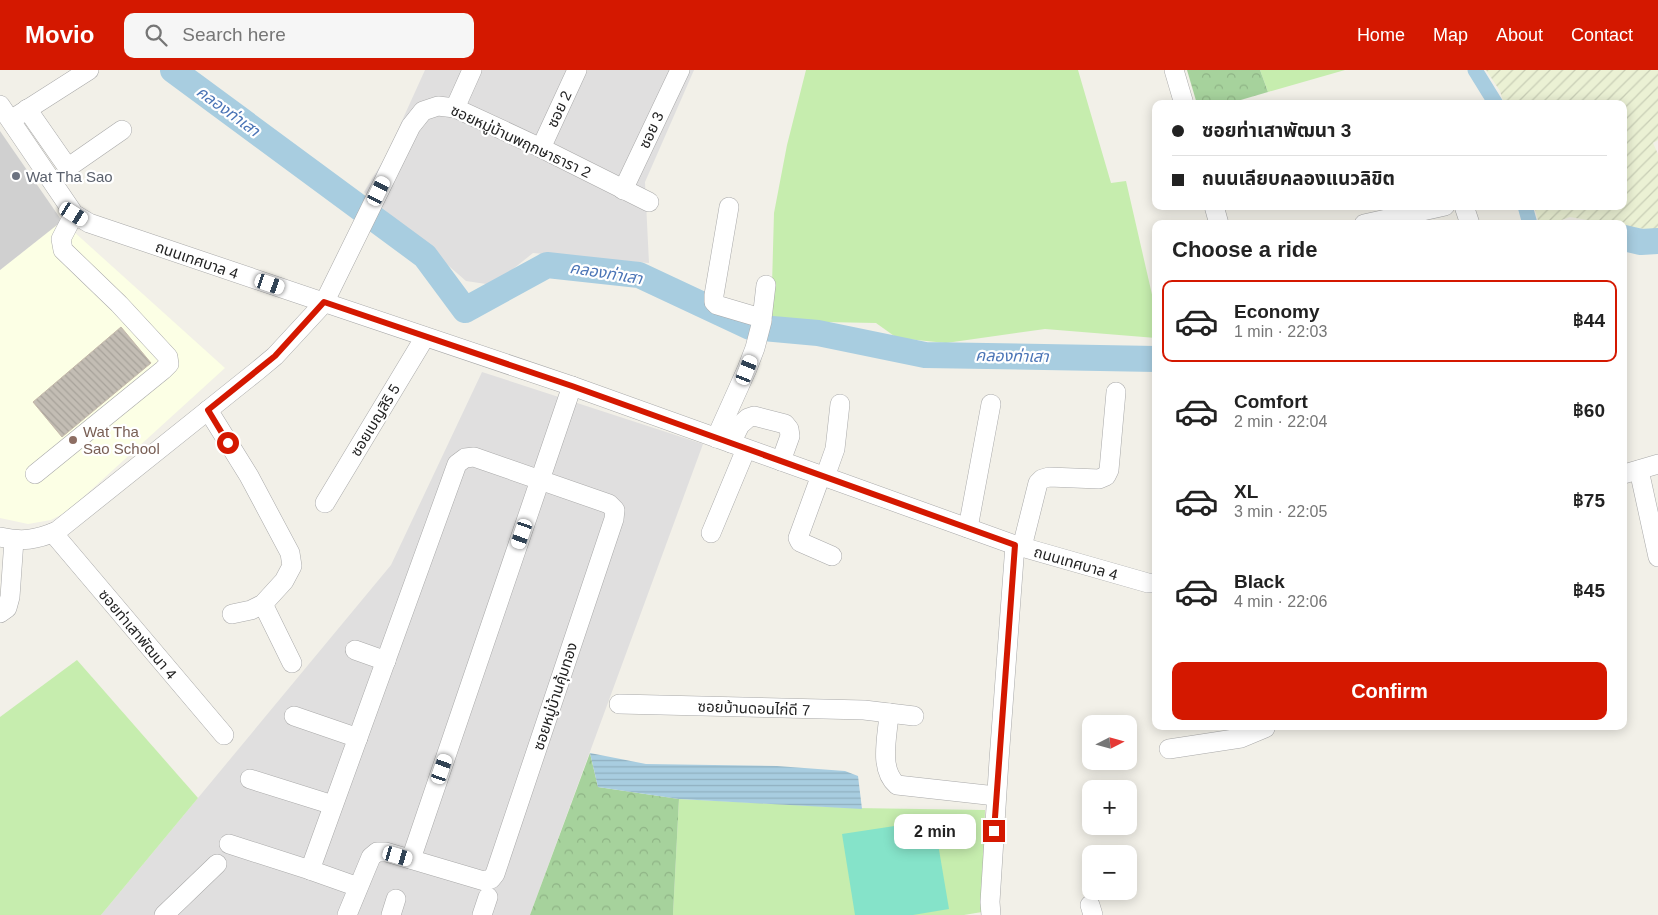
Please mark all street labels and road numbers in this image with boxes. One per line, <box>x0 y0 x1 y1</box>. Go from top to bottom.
street label: ซอย 2 <box>543 88 575 130</box>
street label: ซอยหมู่บ้านพฤกษาธารา 2 <box>448 101 594 182</box>
street label: ซอย 3 <box>635 109 667 151</box>
street label: ถนนเทศบาล 4 <box>153 238 241 282</box>
street label: ซอยเบญสิริ 5 <box>347 381 403 459</box>
street label: ถนนเทศบาล 4 <box>1032 543 1120 583</box>
street label: ซอยท่าเสาพัฒนา 4 <box>96 586 180 682</box>
street label: ซอยหมู่บ้านคุ้มทอง <box>530 640 581 752</box>
street label: ซอยบ้านดอนไก่ดี 7 <box>697 698 811 718</box>

